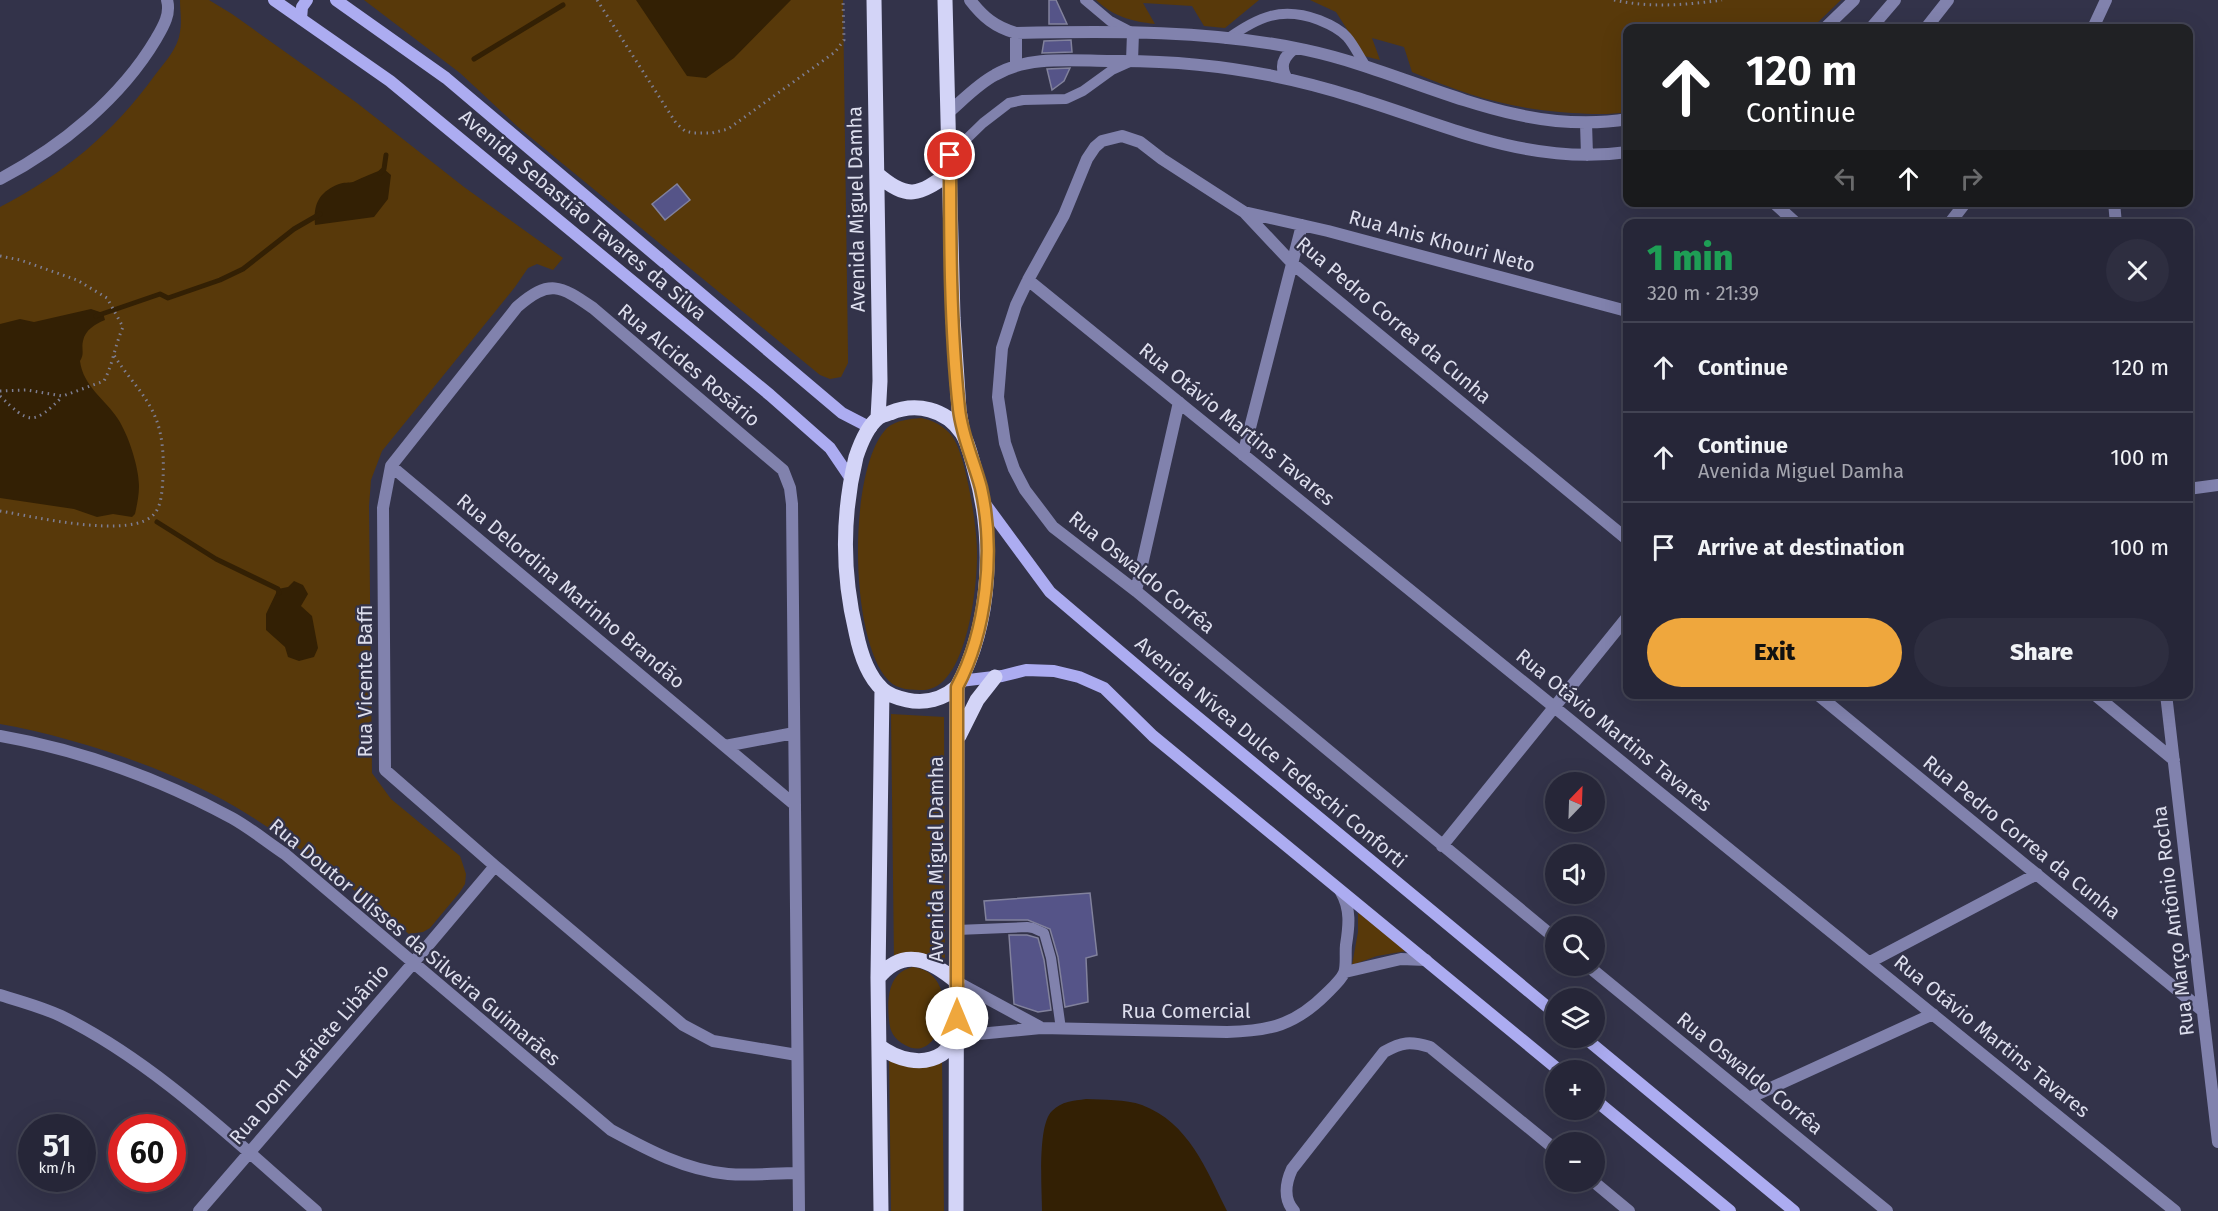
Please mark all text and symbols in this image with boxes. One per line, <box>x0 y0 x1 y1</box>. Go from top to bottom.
text: 120 m <box>1746 46 1857 96</box>
icon: ahead <box>1647 48 1725 126</box>
text: Continue <box>1746 97 1856 129</box>
street label: Avenida Sebastião Tavares da Silva <box>454 104 712 326</box>
street label: Avenida Miguel Damha <box>842 106 870 312</box>
pin <box>924 129 975 180</box>
icon: arrive <box>933 138 966 171</box>
icon: left <box>1829 162 1862 195</box>
icon: ahead <box>1892 162 1925 195</box>
icon: right <box>1955 162 1988 195</box>
street label: Rua Anis Khouri Neto <box>1346 205 1538 277</box>
street label: Rua Pedro Correa da Cunha <box>1292 231 1496 409</box>
text: 1 min <box>1647 236 1733 280</box>
button: close <box>2106 239 2169 302</box>
text: 320 m · 21:39 <box>1647 281 1759 305</box>
street label: Rua Alcides Rosário <box>613 298 765 432</box>
street label: Rua Otávio Martins Tavares <box>1134 338 1340 510</box>
icon: ahead <box>1647 351 1680 384</box>
text: Continue <box>1698 354 1788 381</box>
text: 120 m <box>2112 354 2169 381</box>
text: Continue <box>1698 432 1788 459</box>
icon: ahead <box>1647 441 1680 474</box>
text: 100 m <box>2110 444 2169 471</box>
text: Avenida Miguel Damha <box>1698 459 1904 483</box>
street label: Rua Delordina Marinho Brandão <box>452 489 690 693</box>
street label: Rua Oswaldo Corrêa <box>1064 506 1220 638</box>
icon: arrive <box>1647 531 1680 564</box>
text: Arrive at destination <box>1698 534 1905 561</box>
text: 100 m <box>2110 534 2169 561</box>
street label: Rua Vicente Baffi <box>353 605 377 757</box>
button: Exit <box>1647 618 1902 687</box>
button: Share <box>1914 618 2169 687</box>
street label: Avenida Nívea Dulce Tedeschi Conforti <box>1130 631 1412 873</box>
street label: Rua Otávio Martins Tavares <box>1511 644 1717 816</box>
street label: Rua Pedro Correa da Cunha <box>1918 750 2126 924</box>
street label: Avenida Miguel Damha <box>924 756 948 962</box>
north arrow <box>1545 772 1605 832</box>
map controls <box>1545 772 1605 1192</box>
street label: Rua Março Antônio Rocha <box>2147 805 2200 1037</box>
street label: Rua Doutor Ulisses da Silveira Guimarães <box>265 813 565 1071</box>
button: sound <box>1545 844 1605 904</box>
button: search <box>1545 916 1605 976</box>
street label: Rua Otávio Martins Tavares <box>1889 950 2095 1122</box>
street label: Rua Dom Lafaiete Libânio <box>224 959 394 1149</box>
position arrow <box>925 986 989 1050</box>
button: layers <box>1545 988 1605 1048</box>
street label: Rua Comercial <box>1121 999 1251 1023</box>
street label: Rua Oswaldo Corrêa <box>1672 1007 1828 1139</box>
button: + <box>1545 1060 1605 1120</box>
speed limit sign: 60 <box>108 1114 186 1192</box>
text: 51 <box>43 1128 71 1164</box>
button: − <box>1545 1132 1605 1192</box>
text: km/h <box>38 1159 76 1177</box>

